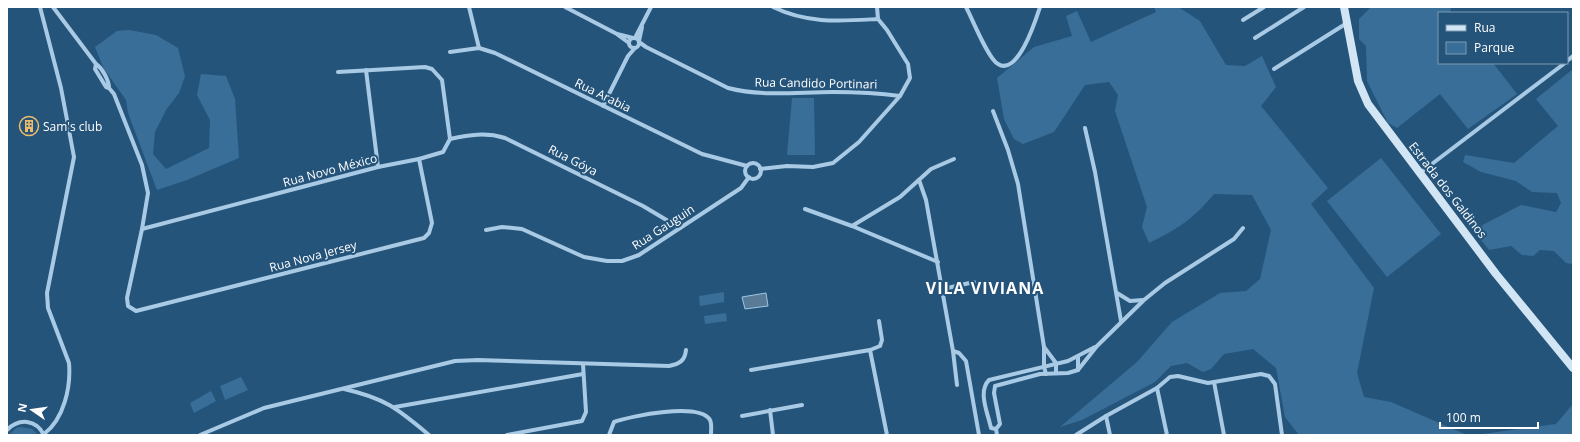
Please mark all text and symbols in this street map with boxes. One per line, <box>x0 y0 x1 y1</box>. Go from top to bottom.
legend <box>1438 12 1568 64</box>
text: Rua <box>1474 19 1495 36</box>
text: Parque <box>1474 39 1514 56</box>
street label: Rua Candido Portinari <box>754 73 878 93</box>
street label: Rua Arabia <box>572 74 634 116</box>
building icon: Sam's club <box>18 115 40 137</box>
place label: Sam's club <box>43 118 102 135</box>
street label: Estrada dos Galdinos <box>1405 138 1491 242</box>
street label: Rua Góya <box>545 140 601 180</box>
street label: Rua Novo México <box>281 149 379 191</box>
street label: Rua Gauguin <box>628 200 698 254</box>
street label: Rua Nova Jersey <box>267 236 360 276</box>
district label: VILA VIVIANA <box>926 277 1044 299</box>
north arrow <box>12 390 52 430</box>
text: N <box>13 402 30 414</box>
scale bar <box>1440 404 1538 430</box>
text: 100 m <box>1446 409 1481 426</box>

